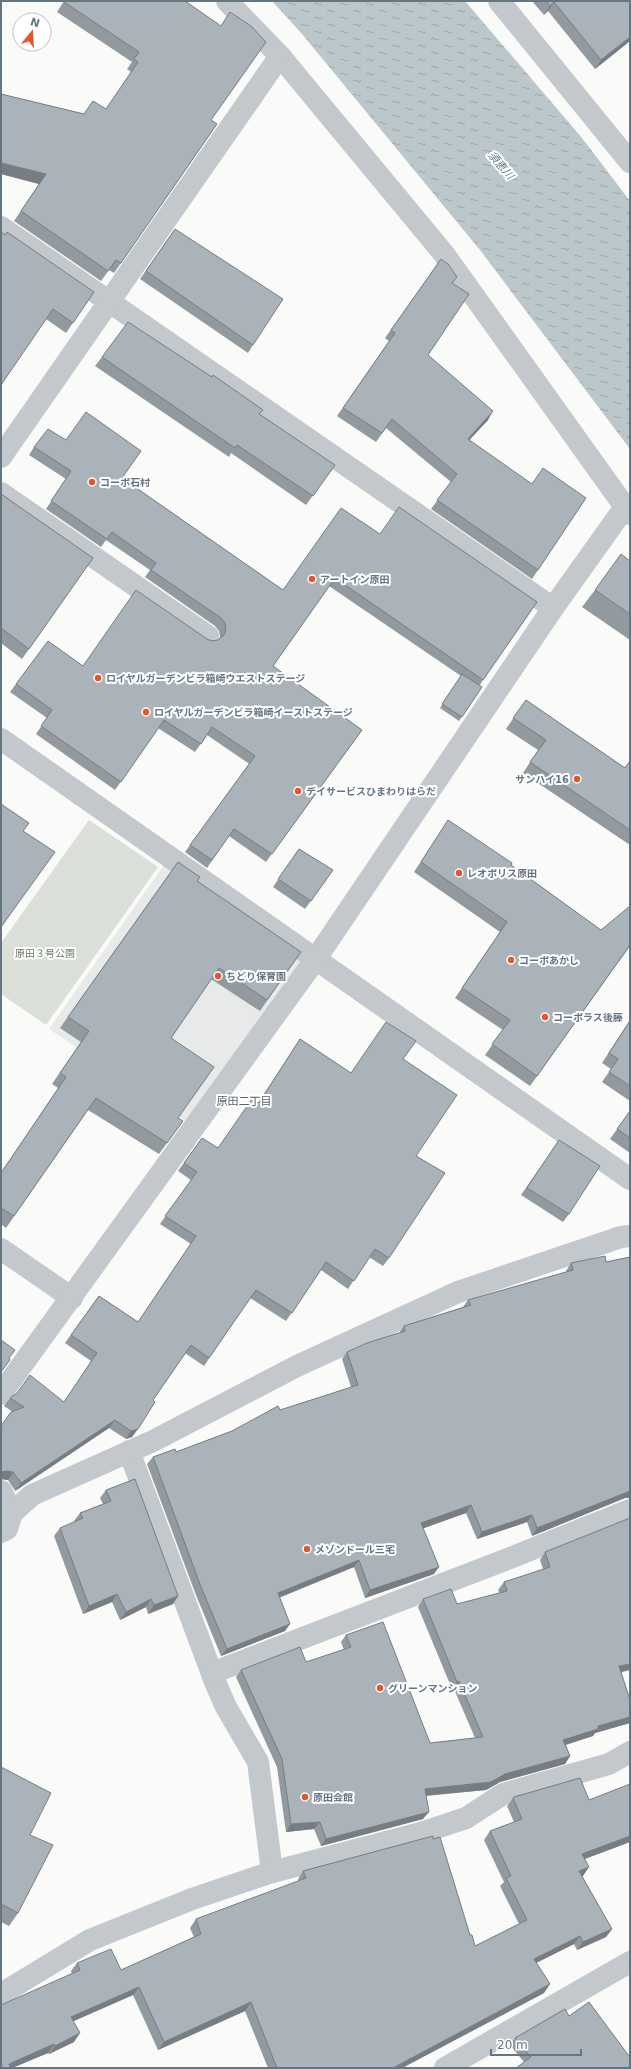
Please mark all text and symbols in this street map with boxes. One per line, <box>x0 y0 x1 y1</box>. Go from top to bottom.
north arrow <box>12 12 52 52</box>
text: N <box>29 15 41 31</box>
water label: 須恵川 <box>485 149 517 183</box>
marker: コーポ石村 <box>87 477 97 487</box>
place label: コーポ石村 <box>100 477 150 488</box>
marker: アートイン原田 <box>307 574 317 584</box>
place label: アートイン原田 <box>320 574 389 585</box>
marker: ロイヤルガーデンビラ箱崎ウエストステージ <box>93 673 103 683</box>
place label: ロイヤルガーデンビラ箱崎ウエストステージ <box>106 673 305 684</box>
marker: ロイヤルガーデンビラ箱崎イーストステージ <box>141 707 151 717</box>
place label: ロイヤルガーデンビラ箱崎イーストステージ <box>154 707 353 718</box>
place label: サンハイ16 <box>515 774 569 785</box>
marker: サンハイ16 <box>572 774 582 784</box>
marker: デイサービスひまわりはらだ <box>293 786 303 796</box>
place label: デイサービスひまわりはらだ <box>306 786 436 797</box>
marker: レオポリス原田 <box>454 868 464 878</box>
place label: レオポリス原田 <box>467 868 537 879</box>
park label: 原田３号公園 <box>15 948 75 959</box>
marker: コーポあかし <box>506 955 516 965</box>
place label: コーポあかし <box>519 955 579 966</box>
marker: ちどり保育園 <box>213 971 223 981</box>
place label: ちどり保育園 <box>226 971 286 982</box>
marker: コーポラス後藤 <box>540 1012 550 1022</box>
place label: コーポラス後藤 <box>553 1012 623 1023</box>
district label: 原田二丁目 <box>217 1095 272 1108</box>
marker: メゾンドール三宅 <box>302 1544 312 1554</box>
place label: メゾンドール三宅 <box>315 1544 395 1555</box>
marker: グリーンマンション <box>375 1683 385 1693</box>
place label: グリーンマンション <box>388 1683 478 1694</box>
marker: 原田会館 <box>300 1792 310 1802</box>
place label: 原田会館 <box>313 1792 353 1803</box>
scale bar <box>491 2031 581 2057</box>
text: 20 m <box>497 2038 528 2052</box>

